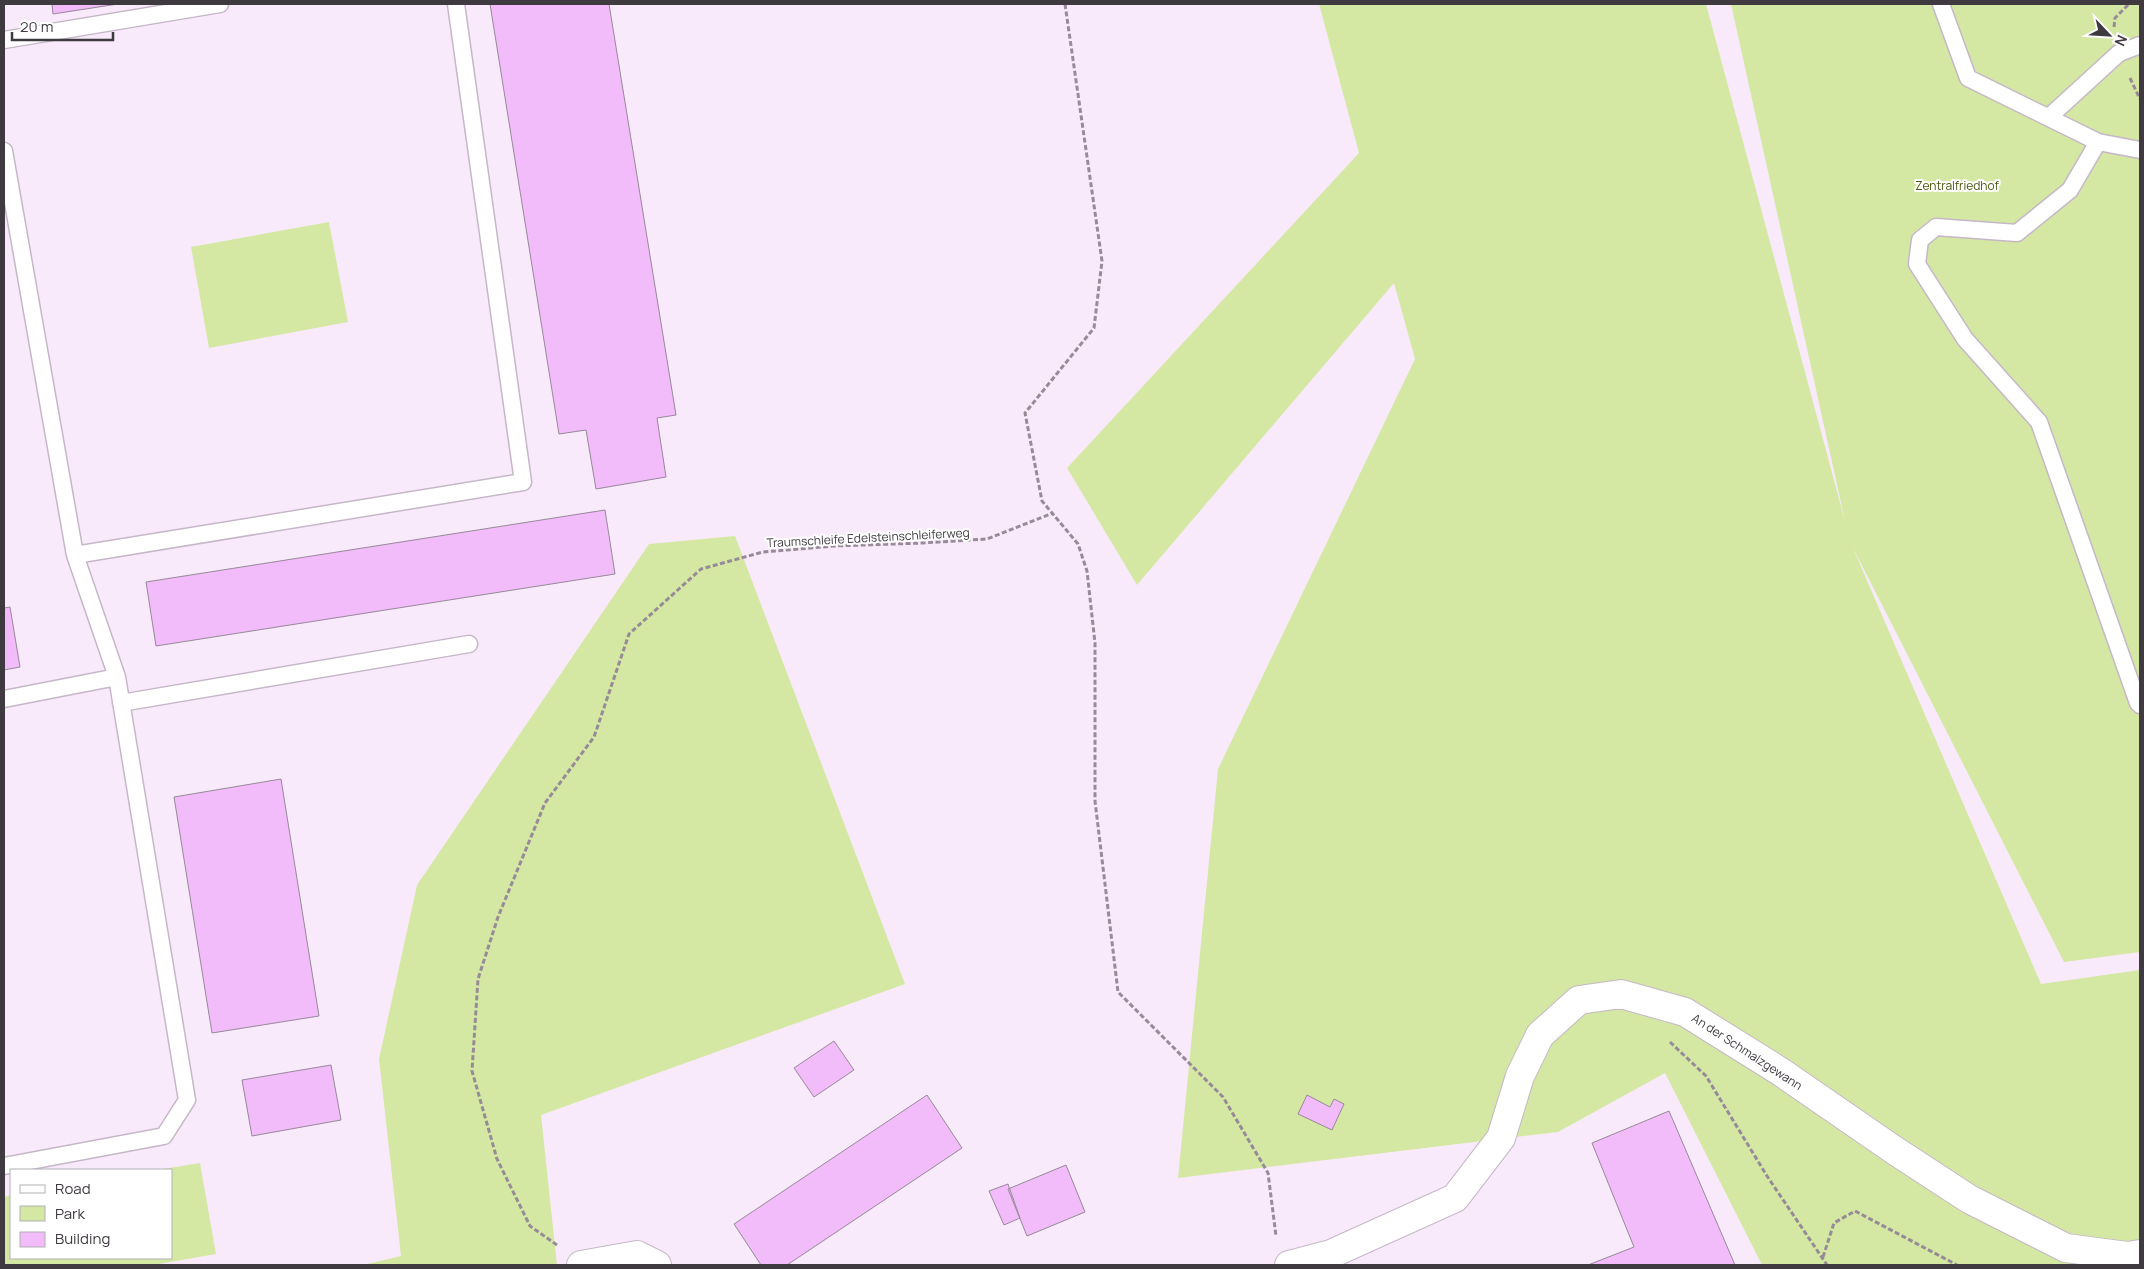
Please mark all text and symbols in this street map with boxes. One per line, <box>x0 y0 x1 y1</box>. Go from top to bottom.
scale bar <box>12 10 114 42</box>
north arrow <box>2084 10 2134 60</box>
text: 20 m <box>20 16 53 37</box>
text: N <box>2110 32 2132 49</box>
park label: Zentralfriedhof <box>1915 177 2000 194</box>
street label: Traumschleife Edelsteinschleiferweg <box>766 524 970 551</box>
street label: An der Schmalzgewann <box>1689 1009 1806 1094</box>
legend <box>10 1169 172 1259</box>
text: Road <box>55 1178 91 1199</box>
text: Park <box>55 1203 85 1224</box>
text: Building <box>55 1228 110 1249</box>

